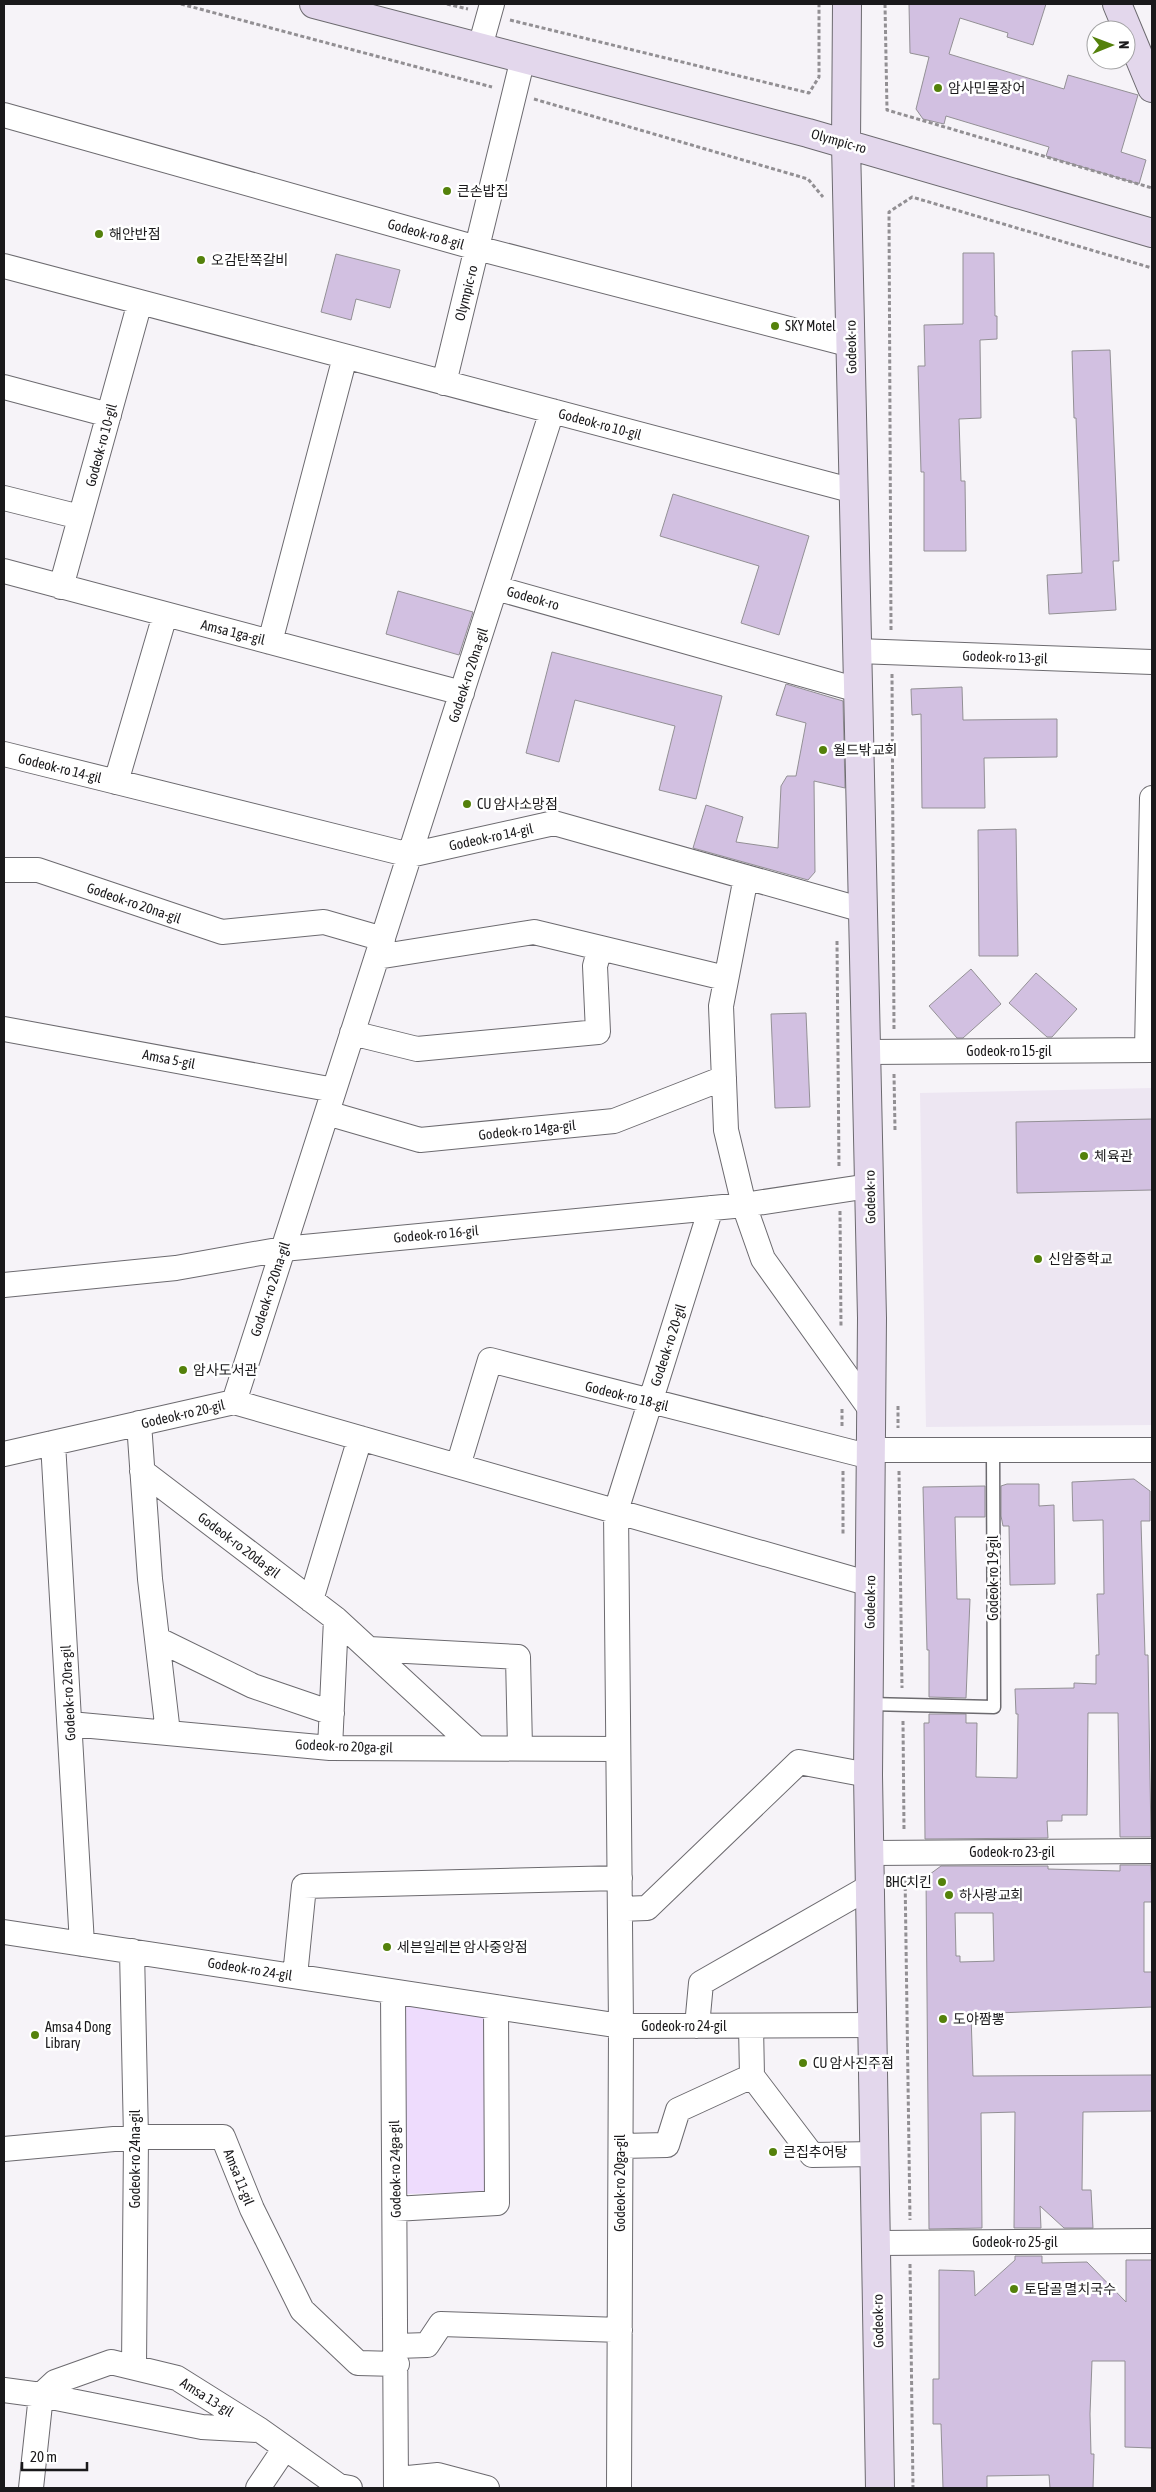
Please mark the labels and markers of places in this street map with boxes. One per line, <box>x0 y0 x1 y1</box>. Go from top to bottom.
place label: 암사민물장어 <box>948 80 1025 96</box>
marker: 암사민물장어 <box>932 82 944 94</box>
place label: 큰손밥집 <box>457 183 509 199</box>
marker: 큰손밥집 <box>441 185 453 197</box>
place label: 해안반점 <box>109 226 161 242</box>
marker: 해안반점 <box>93 228 105 240</box>
place label: 오감탄쪽갈비 <box>211 252 288 268</box>
marker: 오감탄쪽갈비 <box>195 254 207 266</box>
place label: SKY Motel <box>785 318 836 334</box>
marker: SKY Motel <box>769 320 781 332</box>
place label: 월드밖교회 <box>833 742 897 758</box>
marker: 월드밖교회 <box>817 744 829 756</box>
place label: CU 암사소망점 <box>477 796 558 812</box>
marker: CU 암사소망점 <box>461 798 473 810</box>
place label: 체육관 <box>1094 1148 1133 1164</box>
marker: 체육관 <box>1078 1150 1090 1162</box>
place label: 신암중학교 <box>1048 1251 1113 1267</box>
marker: 신암중학교 <box>1032 1253 1044 1265</box>
place label: 암사도서관 <box>193 1362 258 1378</box>
marker: 암사도서관 <box>177 1364 189 1376</box>
place label: BHC치킨 <box>885 1874 932 1890</box>
marker: BHC치킨 <box>936 1876 948 1888</box>
place label: 하사랑교회 <box>959 1887 1023 1903</box>
marker: 하사랑교회 <box>943 1889 955 1901</box>
place label: 세븐일레븐 암사중앙점 <box>397 1939 528 1955</box>
marker: 세븐일레븐 암사중앙점 <box>381 1941 393 1953</box>
place label: 도야짬뽕 <box>953 2011 1005 2027</box>
marker: 도야짬뽕 <box>937 2013 949 2025</box>
place label: Amsa 4 Dong Library <box>45 2019 111 2051</box>
marker: Amsa 4 Dong Library <box>29 2029 41 2041</box>
place label: CU 암사진주점 <box>813 2055 894 2071</box>
marker: CU 암사진주점 <box>797 2057 809 2069</box>
place label: 큰집추어탕 <box>783 2144 848 2160</box>
marker: 큰집추어탕 <box>767 2146 779 2158</box>
place label: 토담골 멸치국수 <box>1024 2281 1116 2297</box>
marker: 토담골 멸치국수 <box>1008 2283 1020 2295</box>

